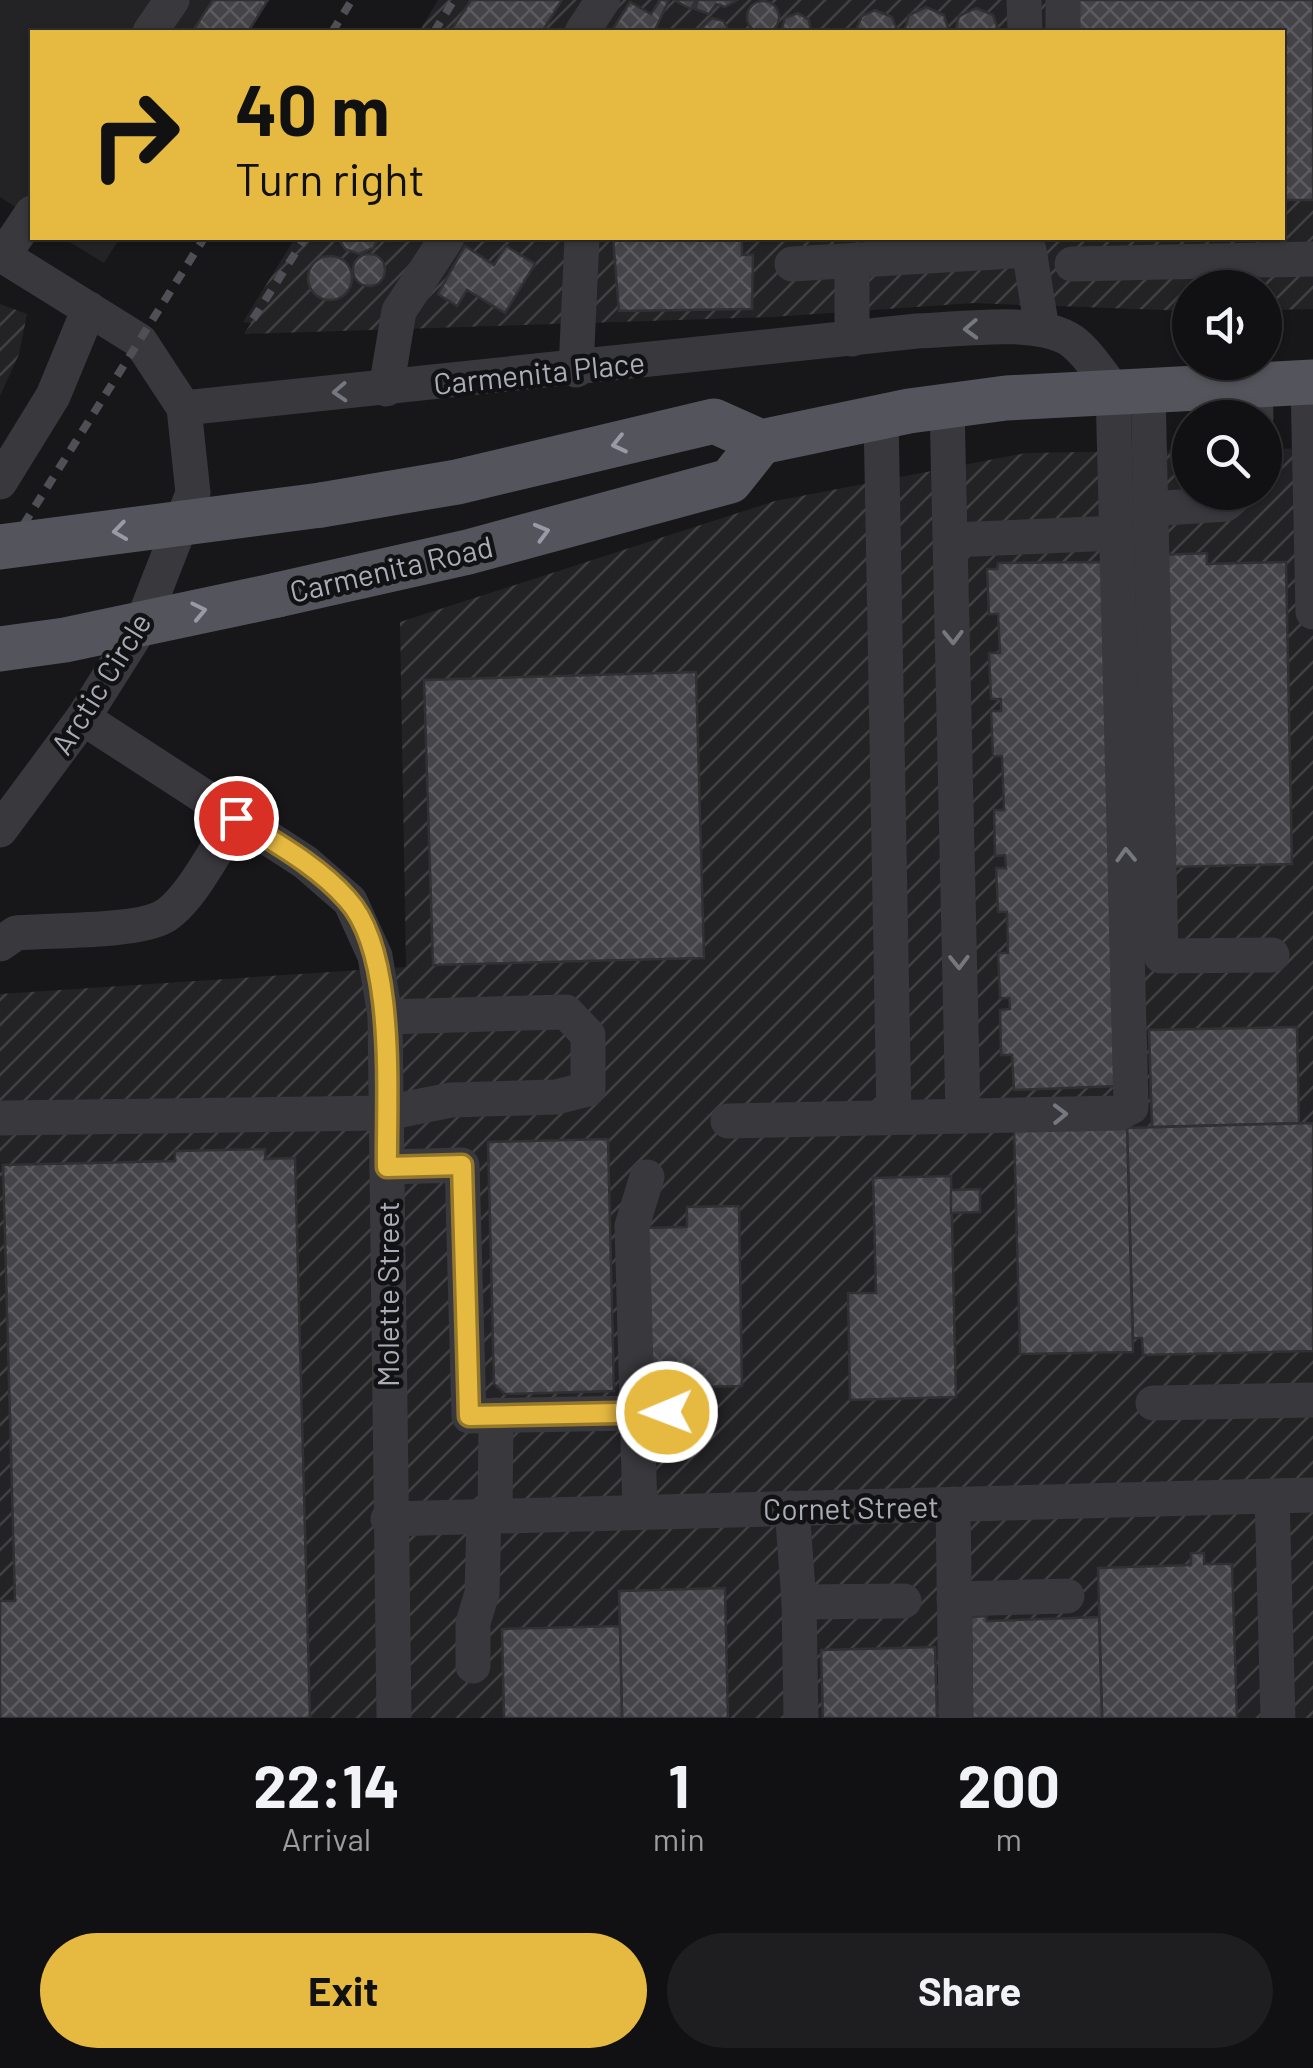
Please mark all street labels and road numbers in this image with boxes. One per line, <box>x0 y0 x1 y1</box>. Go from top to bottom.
street label: Carmenita Place <box>431 343 647 401</box>
street label: Carmenita Road <box>286 527 496 609</box>
street label: Arctic Circle <box>42 606 158 760</box>
street label: Molette Street <box>369 1201 405 1387</box>
street label: Cornet Street <box>763 1487 939 1527</box>

